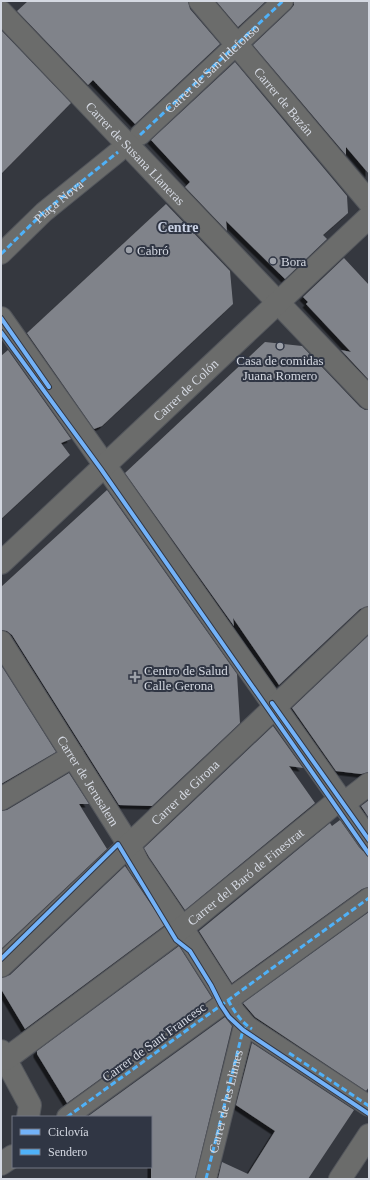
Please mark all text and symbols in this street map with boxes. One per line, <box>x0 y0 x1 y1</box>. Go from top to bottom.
street label: Carrer de San Ildefonso <box>161 20 262 116</box>
street label: Carrer de Bazán <box>251 64 318 139</box>
street label: Carrer de Susana Llaneras <box>83 98 188 208</box>
street label: Plaça Nova <box>30 176 86 226</box>
district label: Centre <box>158 220 198 235</box>
place label: Cabró <box>137 243 169 258</box>
marker: Cabró <box>124 245 134 255</box>
place label: Bora <box>281 254 307 269</box>
marker: Bora <box>268 256 278 266</box>
marker: Casa de comidas Juana Romero <box>275 341 285 351</box>
place label: Casa de comidas Juana Romero <box>236 353 324 383</box>
street label: Carrer de Colón <box>150 355 221 424</box>
place label: Centro de Salud Calle Gerona <box>144 663 228 693</box>
marker: Centro de Salud Calle Gerona <box>129 671 141 683</box>
street label: Carrer de Jerusalem <box>54 733 123 829</box>
street label: Carrer de Girona <box>148 756 222 828</box>
street label: Carrer del Baró de Finestrat <box>184 824 307 928</box>
street label: Carrer de Sant Francesc <box>99 999 209 1085</box>
street label: Carrer de les Llimes <box>205 1048 245 1155</box>
legend <box>12 1116 152 1168</box>
text: Ciclovía <box>48 1125 89 1139</box>
text: Sendero <box>48 1145 87 1159</box>

